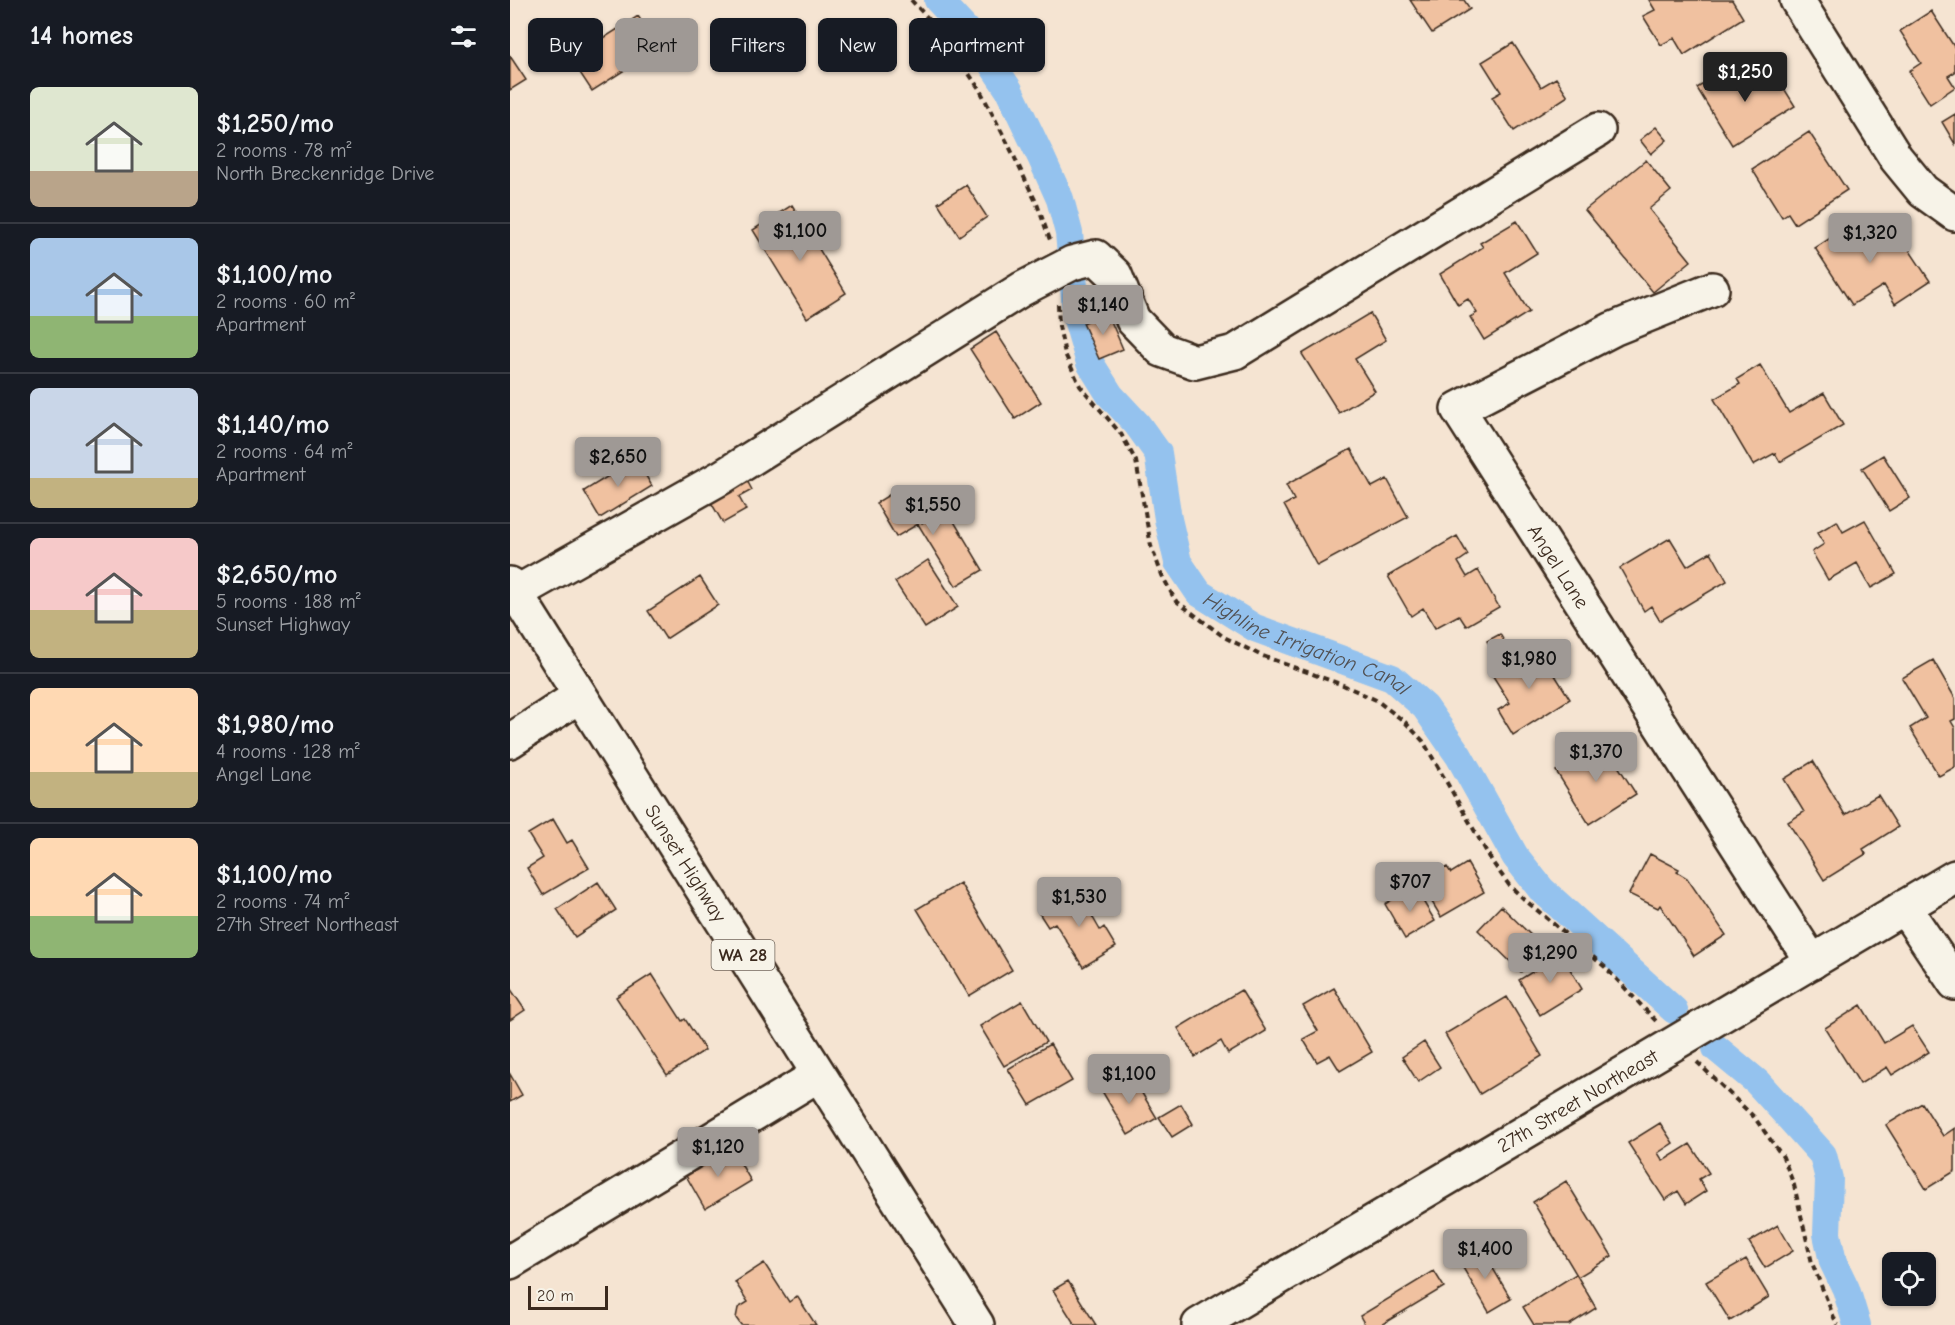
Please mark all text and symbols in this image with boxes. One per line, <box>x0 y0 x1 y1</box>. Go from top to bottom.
chip: Buy <box>528 18 603 72</box>
chip: Rent <box>615 18 698 72</box>
chip: Filters <box>710 18 806 72</box>
chip: New <box>818 18 897 72</box>
chip: Apartment <box>909 18 1045 72</box>
icon: filters <box>447 20 480 53</box>
text: 14 homes <box>30 21 133 51</box>
pin: $1,250 <box>1696 52 1794 103</box>
text: $1,250 <box>1717 60 1773 83</box>
text: $1,250/mo <box>216 109 334 139</box>
icon: home <box>78 111 150 183</box>
text: 2 rooms · 78 m² <box>216 139 352 162</box>
text: North Breckenridge Drive <box>216 162 434 185</box>
pin: $1,100 <box>751 211 849 262</box>
pin: $1,320 <box>1821 213 1919 264</box>
text: $1,100 <box>773 219 827 242</box>
text: $1,320 <box>1843 221 1897 244</box>
text: $1,100/mo <box>216 260 332 290</box>
icon: home <box>78 262 150 334</box>
pin: $1,140 <box>1054 285 1152 336</box>
text: 2 rooms · 60 m² <box>216 290 355 313</box>
text: $1,140 <box>1077 293 1129 316</box>
text: Apartment <box>216 313 306 336</box>
text: $1,140/mo <box>216 410 329 440</box>
icon: home <box>78 412 150 484</box>
pin: $2,650 <box>569 437 667 488</box>
text: 2 rooms · 64 m² <box>216 440 352 463</box>
text: $2,650 <box>589 445 647 468</box>
text: Apartment <box>216 463 306 486</box>
pin: $1,550 <box>884 485 982 536</box>
text: $1,550 <box>905 493 961 516</box>
street label: Angel Lane <box>1523 520 1594 613</box>
text: $2,650/mo <box>216 560 337 590</box>
icon: home <box>78 562 150 634</box>
water label: Highline Irrigation Canal <box>1199 587 1415 700</box>
text: 5 rooms · 188 m² <box>216 590 361 613</box>
text: Sunset Highway <box>216 613 350 636</box>
pin: $1,980 <box>1480 639 1578 690</box>
text: $1,980 <box>1501 647 1557 670</box>
text: $1,980/mo <box>216 710 334 740</box>
icon: home <box>78 712 150 784</box>
pin: $1,370 <box>1547 732 1645 783</box>
text: 4 rooms · 128 m² <box>216 740 360 763</box>
text: $1,370 <box>1569 740 1623 763</box>
text: Angel Lane <box>216 763 311 786</box>
street label: Sunset Highway <box>640 801 731 926</box>
text: $1,100/mo <box>216 860 332 890</box>
icon: home <box>78 862 150 934</box>
pin: $707 <box>1374 862 1446 913</box>
text: $707 <box>1389 870 1431 893</box>
pin: $1,530 <box>1030 877 1128 928</box>
text: $1,530 <box>1051 885 1107 908</box>
text: 2 rooms · 74 m² <box>216 890 349 913</box>
text: 27th Street Northeast <box>216 913 398 936</box>
pin: $1,290 <box>1501 933 1599 984</box>
road number: WA 28 <box>712 940 774 970</box>
text: $1,290 <box>1522 941 1578 964</box>
street label: 27th Street Northeast <box>1493 1044 1663 1158</box>
pin: $1,100 <box>1080 1054 1178 1105</box>
text: $1,100 <box>1102 1062 1156 1085</box>
pin: $1,120 <box>669 1127 767 1178</box>
text: $1,120 <box>692 1135 744 1158</box>
pin: $1,400 <box>1436 1229 1534 1280</box>
text: $1,400 <box>1457 1237 1513 1260</box>
map controls <box>1882 1252 1936 1306</box>
button: locate <box>1882 1252 1936 1306</box>
scale bar <box>528 1283 608 1310</box>
text: 20 m <box>537 1287 574 1305</box>

